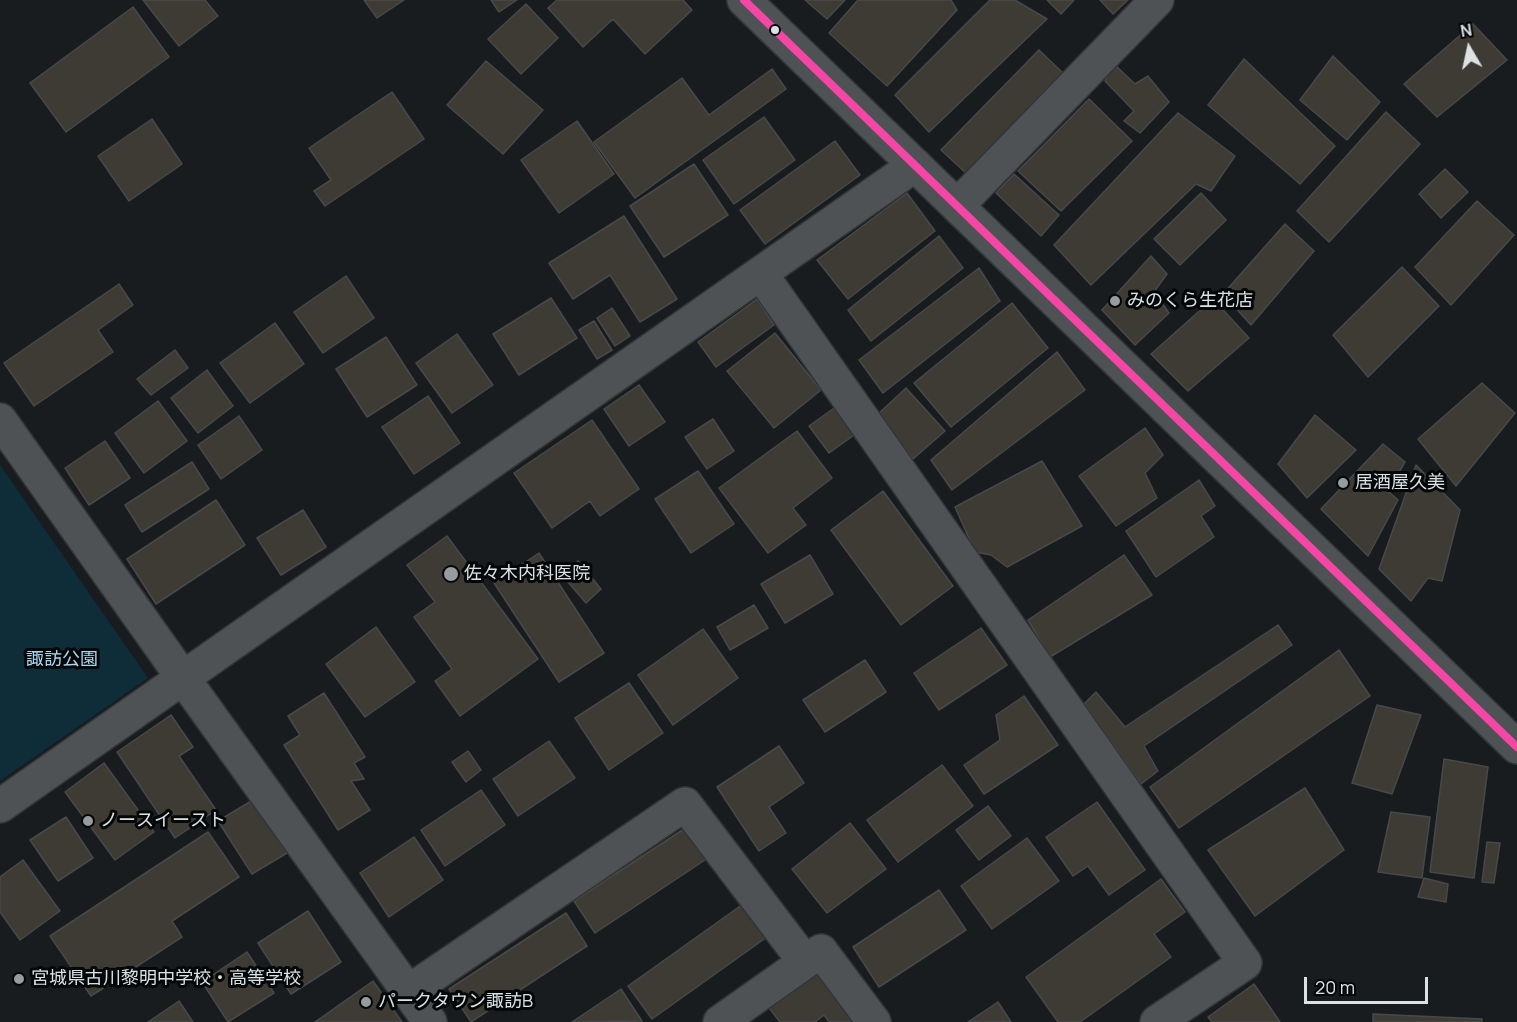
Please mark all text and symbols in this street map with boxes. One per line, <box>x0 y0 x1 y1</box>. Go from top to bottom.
north arrow <box>1439 18 1499 78</box>
text: N <box>1459 18 1474 42</box>
unlabelled marker <box>769 24 781 36</box>
place label: みのくら生花店 <box>1127 290 1253 312</box>
marker: みのくら生花店 <box>1108 294 1122 308</box>
place label: 居酒屋久美 <box>1355 472 1445 494</box>
marker: 居酒屋久美 <box>1336 476 1350 490</box>
place label: 佐々木内科医院 <box>464 563 590 585</box>
marker: 佐々木内科医院 <box>442 565 460 583</box>
park label: 諏訪公園 <box>26 649 98 671</box>
place label: ノースイースト <box>100 810 226 832</box>
marker: ノースイースト <box>81 814 95 828</box>
scale bar <box>1307 965 1432 1003</box>
place label: 宮城県古川黎明中学校・高等学校 <box>31 968 301 990</box>
marker: 宮城県古川黎明中学校・高等学校 <box>12 972 26 986</box>
text: 20 m <box>1315 975 1355 999</box>
place label: パークタウン諏訪B <box>378 991 533 1013</box>
marker: パークタウン諏訪B <box>359 995 373 1009</box>

